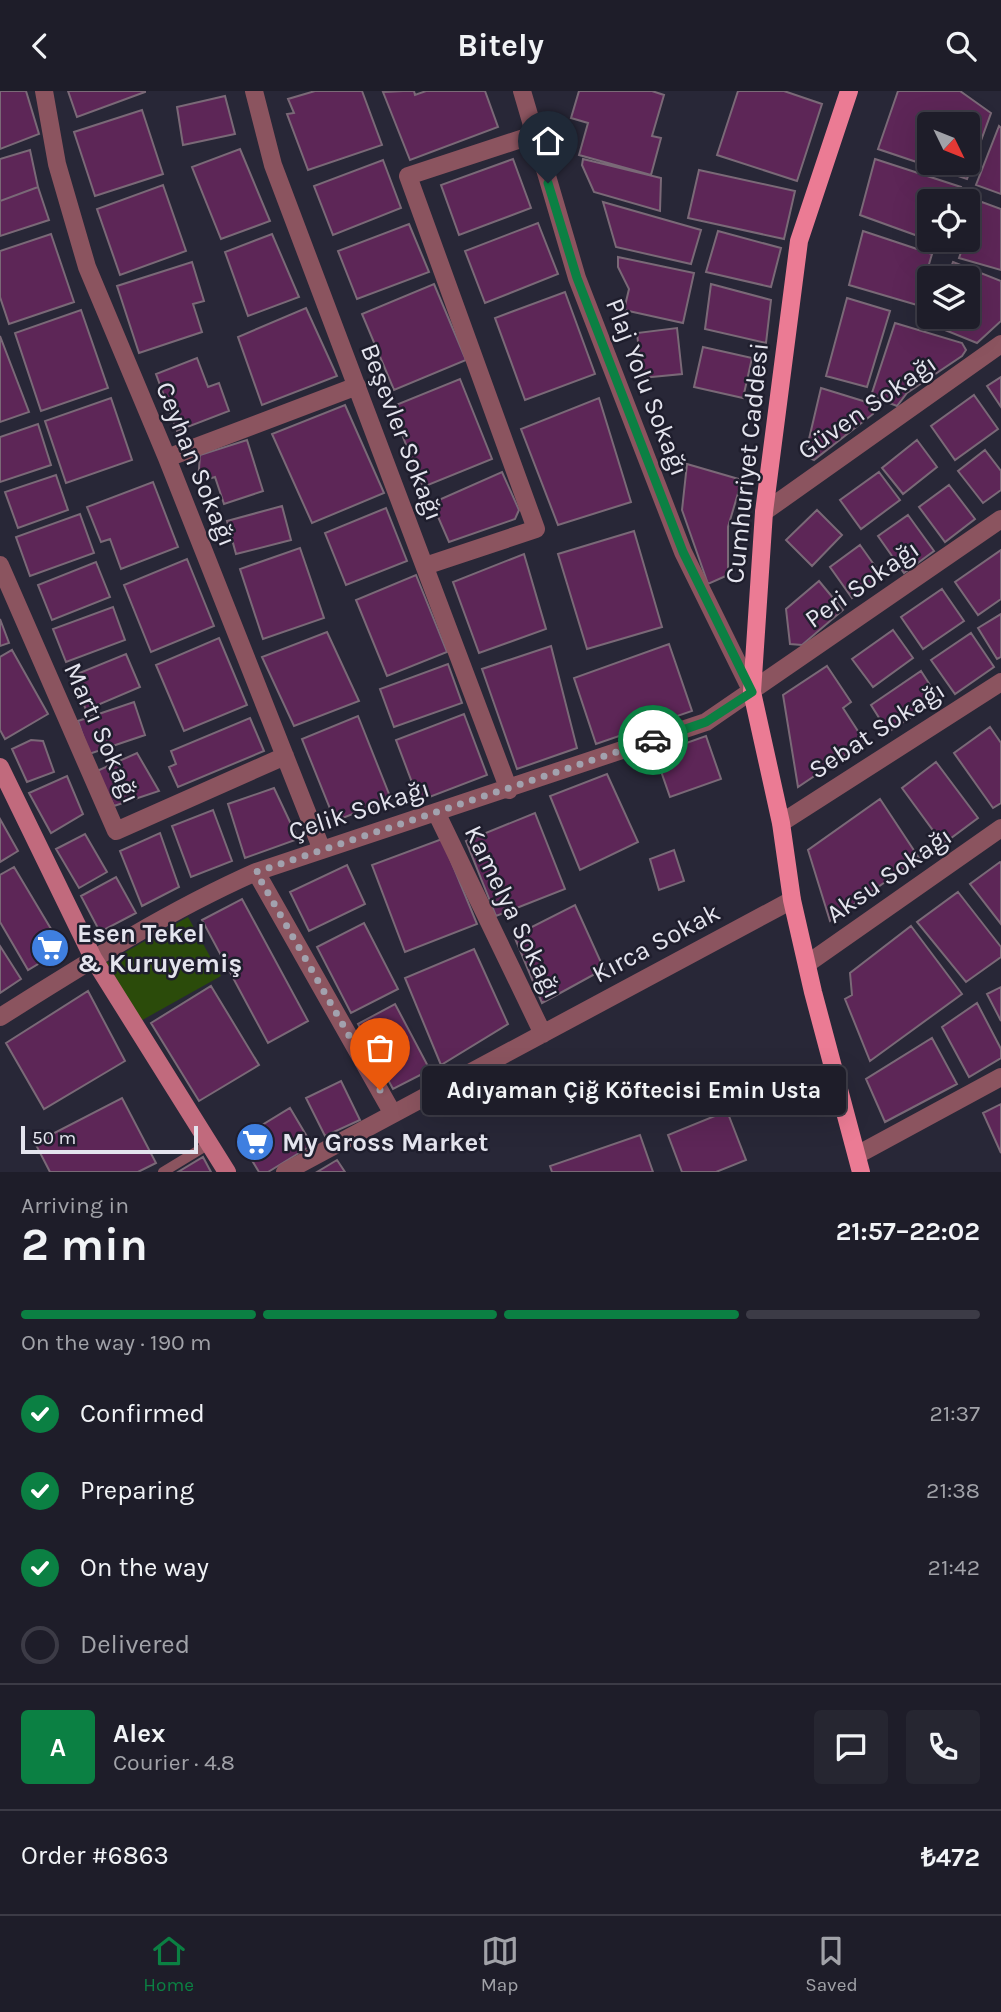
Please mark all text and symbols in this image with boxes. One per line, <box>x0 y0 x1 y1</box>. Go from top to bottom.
icon: back <box>21 27 59 65</box>
text: Bitely <box>457 27 544 64</box>
icon: search <box>942 27 980 65</box>
pin <box>518 111 578 183</box>
north arrow <box>917 112 980 175</box>
map controls <box>917 112 980 329</box>
icon: home <box>529 122 567 160</box>
button: locate <box>917 189 980 252</box>
button: layers <box>917 266 980 329</box>
street label: Plaj Yolu Sokağı <box>599 294 695 480</box>
street label: Beşevler Sokağı <box>354 339 450 525</box>
street label: Cumhuriyet Caddesi <box>719 341 775 585</box>
street label: Güven Sokağı <box>792 348 942 466</box>
street label: Ceyhan Sokağı <box>149 377 243 551</box>
street label: Peri Sokağı <box>799 533 925 635</box>
street label: Martı Sokağı <box>57 658 147 808</box>
street label: Sebat Sokağı <box>803 675 951 785</box>
courier <box>618 705 688 775</box>
icon: car <box>634 721 672 759</box>
street label: Çelik Sokağı <box>285 773 433 847</box>
street label: Kamelya Sokağı <box>458 820 568 1004</box>
street label: Aksu Sokağı <box>820 820 958 930</box>
street label: Kırca Sokak <box>587 896 725 990</box>
place label: Esen Tekel & Kuruyemiş <box>77 918 242 979</box>
supermarket icon: Esen Tekel & Kuruyemiş <box>29 927 71 969</box>
pin <box>350 1018 410 1090</box>
icon: bag <box>361 1029 399 1067</box>
callout: Adıyaman Çiğ Köftecisi Emin Usta <box>422 1065 846 1115</box>
text: Adıyaman Çiğ Köftecisi Emin Usta <box>447 1077 821 1104</box>
supermarket icon: My Gross Market <box>234 1121 276 1163</box>
scale bar <box>21 1123 198 1155</box>
text: 50 m <box>32 1127 76 1149</box>
place label: My Gross Market <box>282 1127 489 1158</box>
text: Arriving in <box>21 1192 129 1219</box>
text: 21:57–22:02 <box>836 1216 980 1247</box>
text: 2 min <box>21 1218 148 1272</box>
text: On the way · 190 m <box>21 1329 212 1356</box>
icon: check <box>21 1395 59 1433</box>
text: Confirmed <box>80 1398 205 1429</box>
text: 21:37 <box>929 1400 980 1427</box>
icon: check <box>21 1472 59 1510</box>
text: Preparing <box>80 1475 194 1506</box>
text: 21:38 <box>926 1477 980 1504</box>
icon: check <box>21 1549 59 1587</box>
text: On the way <box>80 1552 209 1583</box>
text: 21:42 <box>928 1554 980 1581</box>
text: Delivered <box>80 1629 190 1660</box>
button: chat <box>814 1710 888 1784</box>
button: phone <box>906 1710 980 1784</box>
text: Alex <box>113 1718 165 1749</box>
text: A <box>50 1732 66 1763</box>
text: Courier · 4.8 <box>113 1749 235 1776</box>
text: Order #6863 <box>21 1840 169 1871</box>
text: ₺472 <box>921 1842 980 1873</box>
tab: Home <box>143 1932 194 1996</box>
tab: Map <box>481 1932 519 1996</box>
tab: Saved <box>805 1932 858 1996</box>

